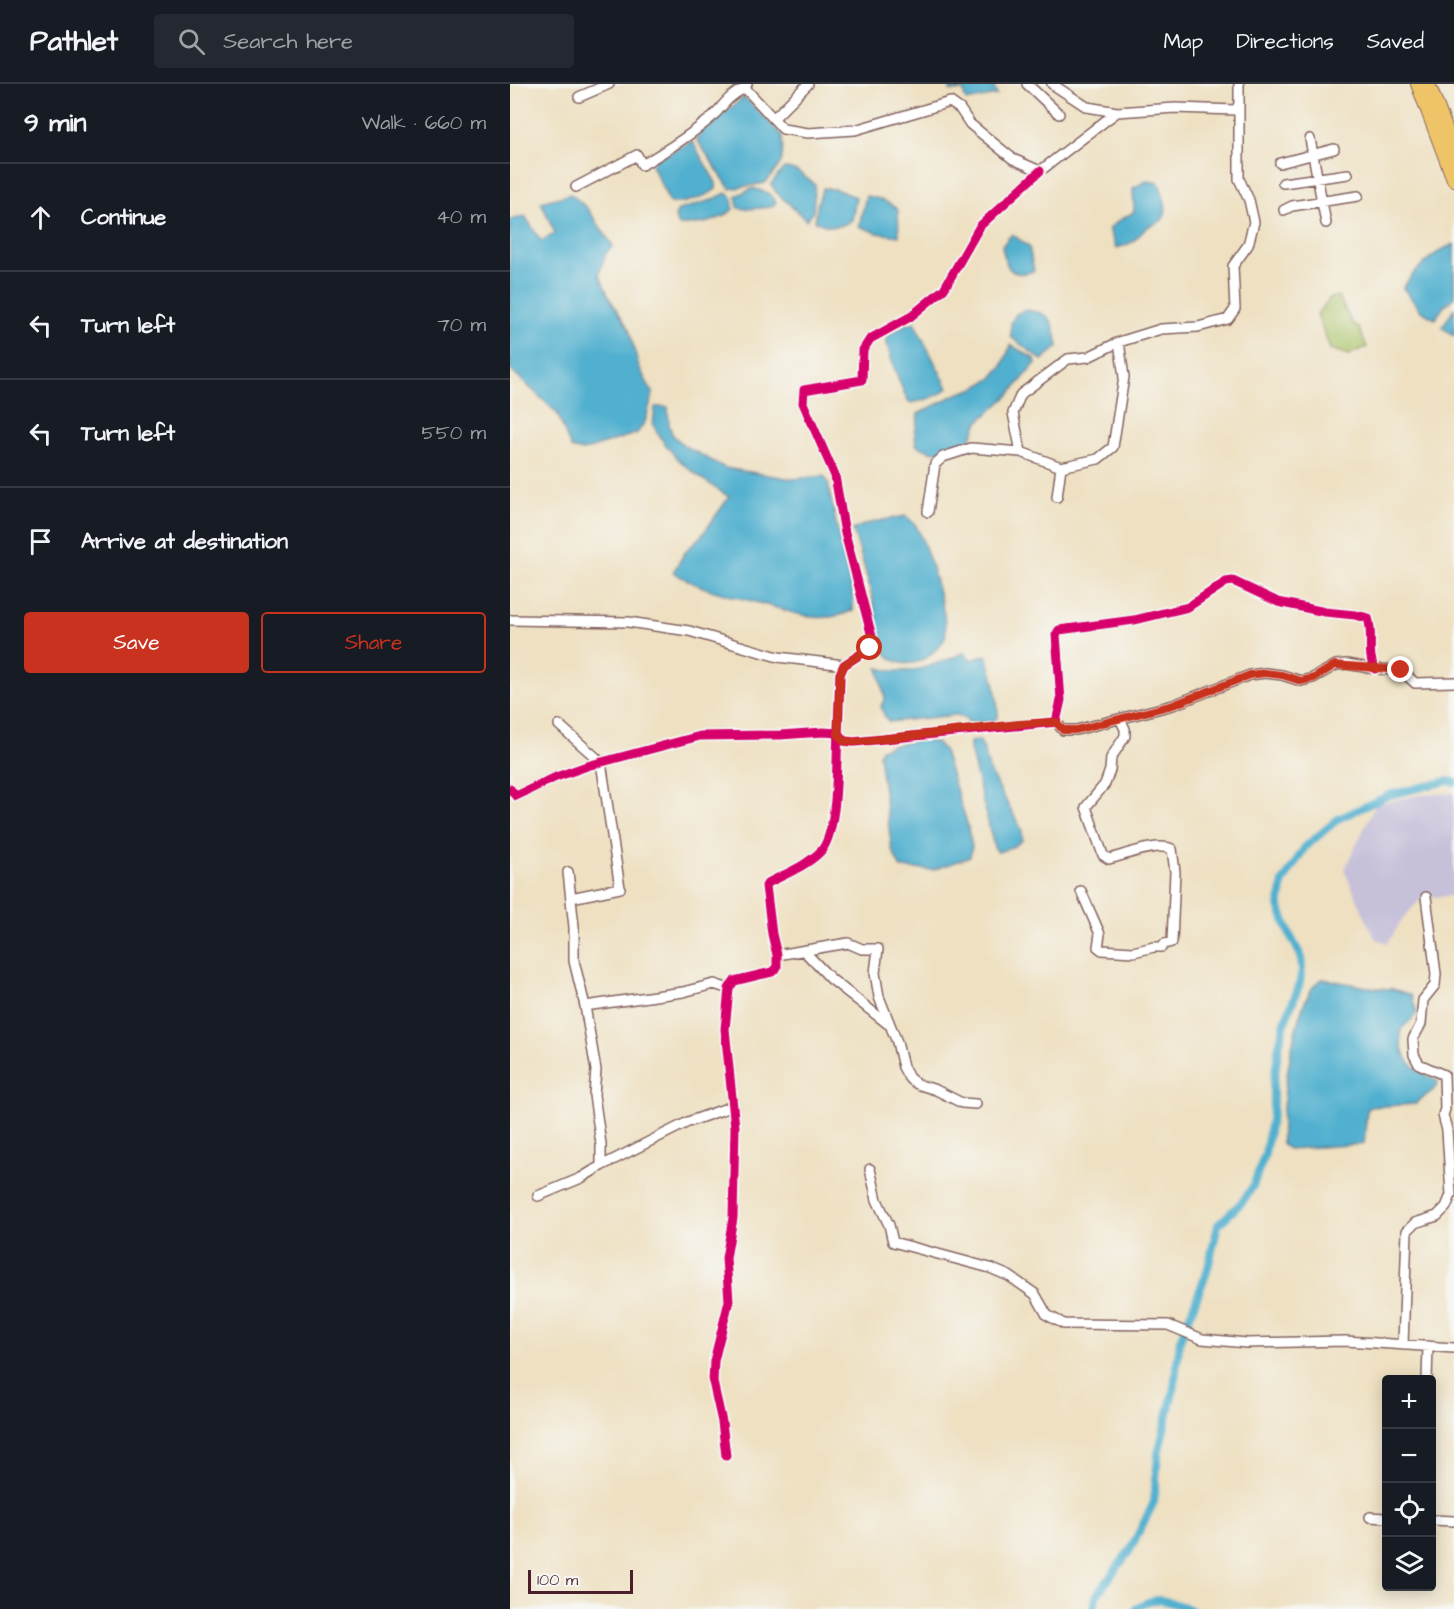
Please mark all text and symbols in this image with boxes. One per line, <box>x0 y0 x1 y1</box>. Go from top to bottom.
search box <box>154 14 574 68</box>
text: Pathlet <box>30 22 118 61</box>
icon: search <box>175 25 208 58</box>
text: Search here <box>223 26 353 57</box>
text: Map <box>1163 27 1203 56</box>
text: Directions <box>1236 27 1334 56</box>
text: Saved <box>1367 27 1424 56</box>
text: 9 min <box>24 105 86 141</box>
text: Walk · 660 m <box>361 109 486 137</box>
icon: ahead <box>24 201 57 234</box>
text: Continue <box>81 202 166 233</box>
text: 40 m <box>436 203 486 231</box>
icon: left <box>24 309 57 342</box>
text: Turn left <box>81 310 175 341</box>
text: 70 m <box>438 311 486 339</box>
icon: left <box>24 417 57 450</box>
text: Turn left <box>81 418 175 449</box>
text: 550 m <box>421 419 486 447</box>
icon: arrive <box>24 525 57 558</box>
text: Arrive at destination <box>81 526 288 557</box>
button: Save <box>24 612 249 673</box>
button: Share <box>261 612 486 673</box>
route start <box>856 634 882 660</box>
route end <box>1387 656 1413 682</box>
map controls <box>1382 1375 1436 1591</box>
button: + <box>1382 1375 1436 1429</box>
button: − <box>1382 1429 1436 1483</box>
button: locate <box>1382 1483 1436 1537</box>
button: layers <box>1382 1537 1436 1591</box>
scale bar <box>528 1567 633 1594</box>
text: 100 m <box>537 1569 578 1591</box>

